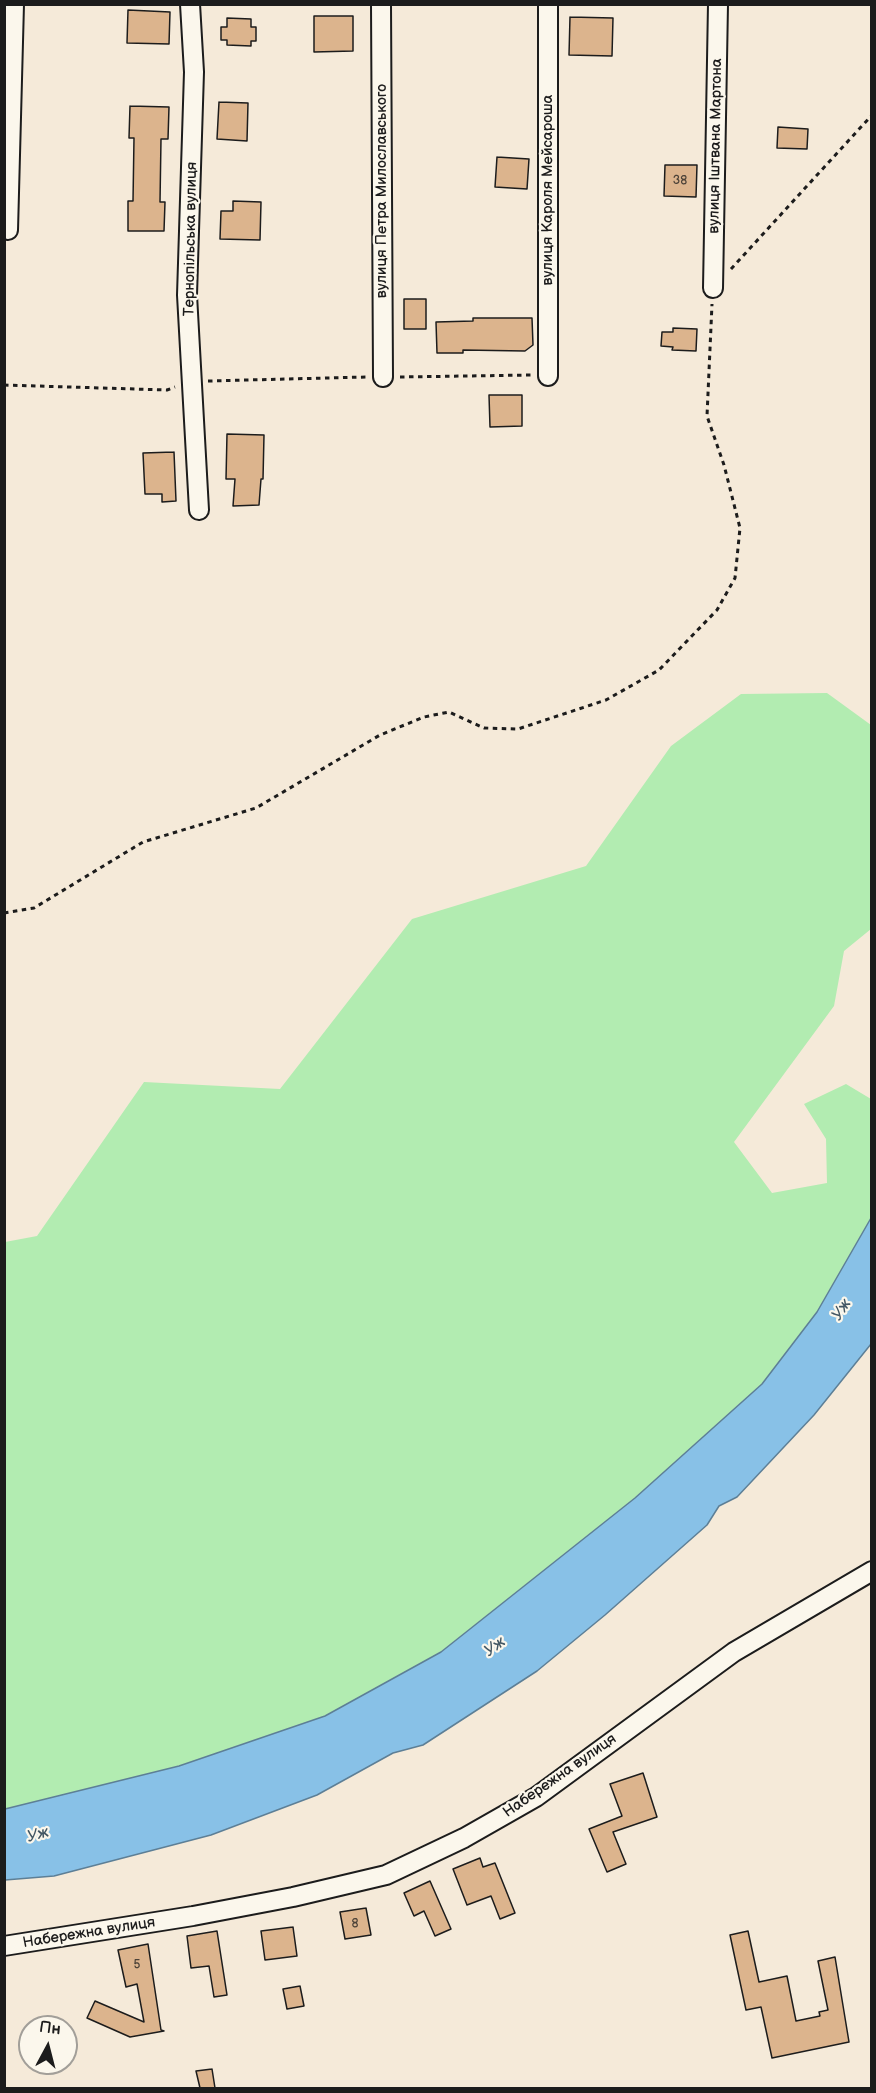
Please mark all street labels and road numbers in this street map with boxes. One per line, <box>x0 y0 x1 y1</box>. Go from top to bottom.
street label: вулиця Іштвана Мартона <box>705 58 727 234</box>
street label: вулиця Петра Милославського <box>373 84 391 298</box>
street label: вулиця Кароля Мейсароша <box>539 95 557 285</box>
street label: Тернопільська вулиця <box>181 162 201 316</box>
street label: Набережна вулиця <box>500 1730 620 1822</box>
street label: Набережна вулиця <box>21 1914 157 1952</box>

